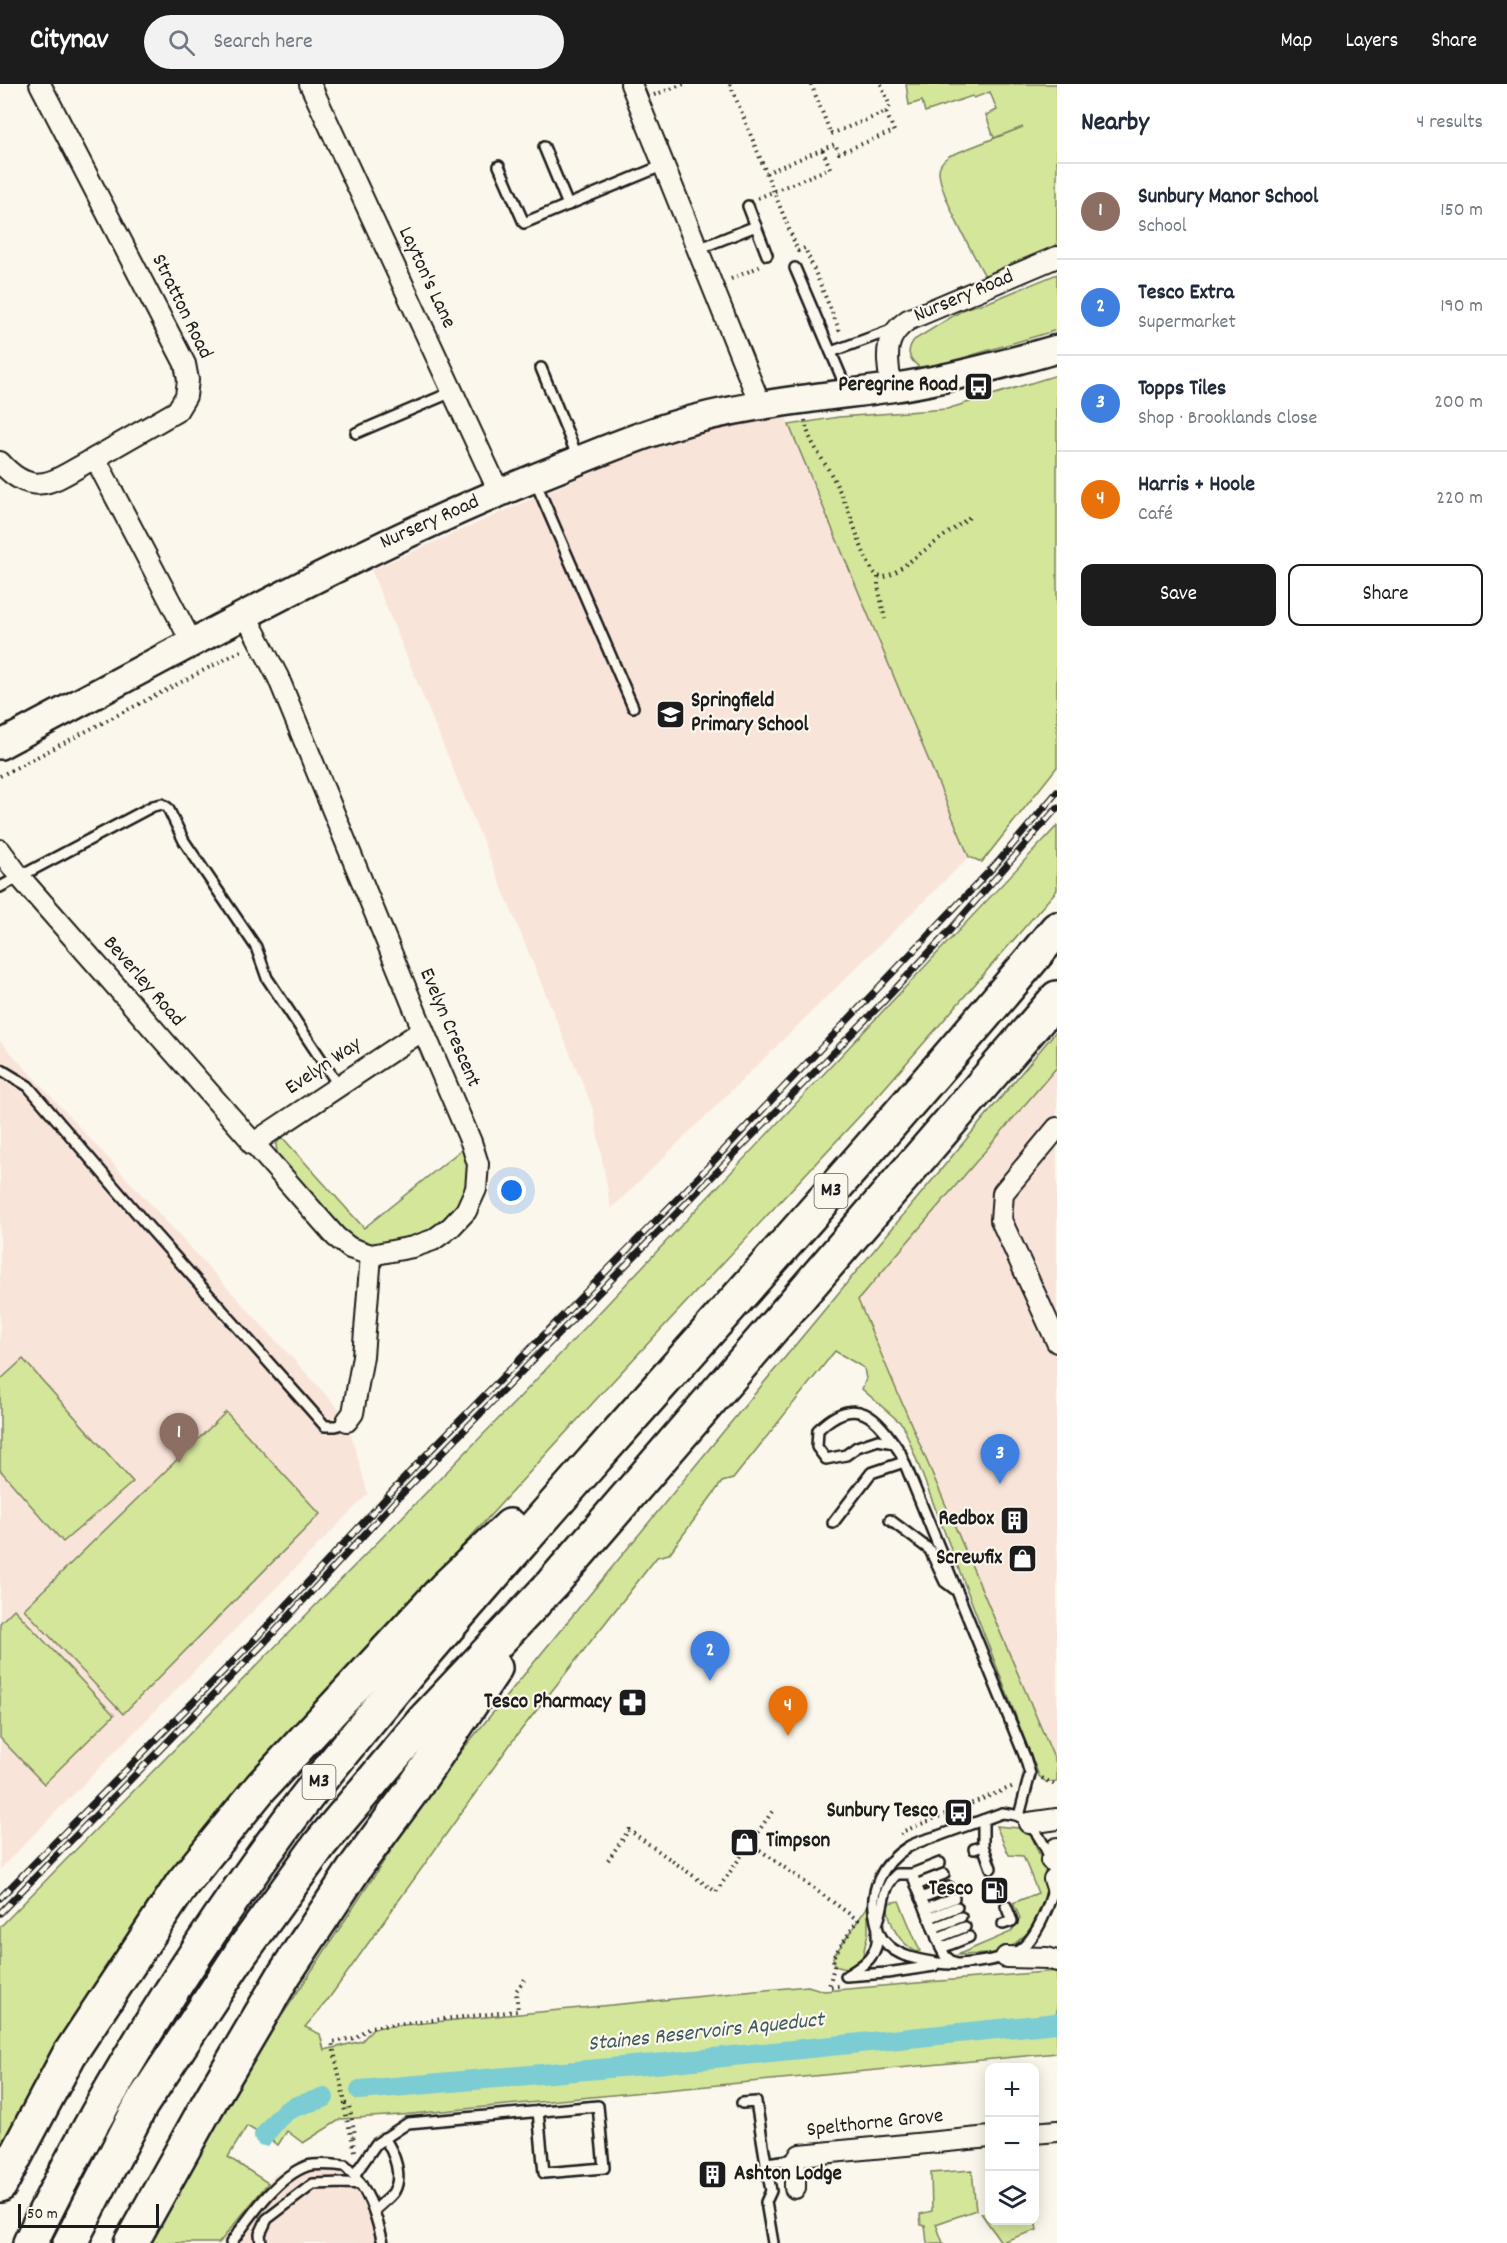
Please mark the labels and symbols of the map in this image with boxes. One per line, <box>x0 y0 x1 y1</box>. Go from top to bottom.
street label: Layton's Lane <box>389 222 463 334</box>
street label: Stratton Road <box>143 250 219 364</box>
street label: Nursery Road <box>910 263 1018 331</box>
bus stop icon: Peregrine Road <box>963 370 995 402</box>
place label: Peregrine Road <box>838 371 958 401</box>
street label: Nursery Road <box>376 488 484 558</box>
place label: Springfield Primary School <box>691 687 810 741</box>
school or university icon: Springfield Primary School <box>654 698 686 730</box>
street label: Beverley Road <box>95 930 191 1034</box>
street label: Evelyn Crescent <box>410 964 488 1093</box>
street label: Evelyn Way <box>280 1030 368 1103</box>
road number: M3 <box>814 1174 848 1208</box>
your location <box>497 1176 526 1205</box>
pin: 1 <box>160 1414 198 1463</box>
pin: 3 <box>980 1434 1020 1484</box>
building icon: Redbox <box>999 1504 1031 1536</box>
place label: Redbox <box>938 1505 994 1535</box>
shop icon: Screwfix <box>1007 1543 1039 1575</box>
place label: Screwfix <box>936 1544 1002 1574</box>
pin: 2 <box>690 1632 730 1681</box>
pin: 4 <box>768 1686 808 1736</box>
pharmacy icon: Tesco Pharmacy <box>616 1687 648 1719</box>
place label: Tesco Pharmacy <box>484 1688 612 1718</box>
road number: M3 <box>302 1765 336 1799</box>
bus stop icon: Sunbury Tesco <box>943 1796 975 1828</box>
place label: Sunbury Tesco <box>826 1797 938 1827</box>
shop icon: Timpson <box>729 1826 761 1858</box>
place label: Timpson <box>766 1827 831 1857</box>
fuel station icon: Tesco <box>978 1874 1010 1906</box>
place label: Tesco <box>929 1875 973 1905</box>
water label: Staines Reservoirs Aqueduct <box>587 2005 827 2061</box>
street label: Spelthorne Grove <box>805 2102 945 2146</box>
building icon: Ashton Lodge <box>697 2159 729 2191</box>
place label: Ashton Lodge <box>734 2160 842 2190</box>
scale bar <box>18 2201 159 2228</box>

